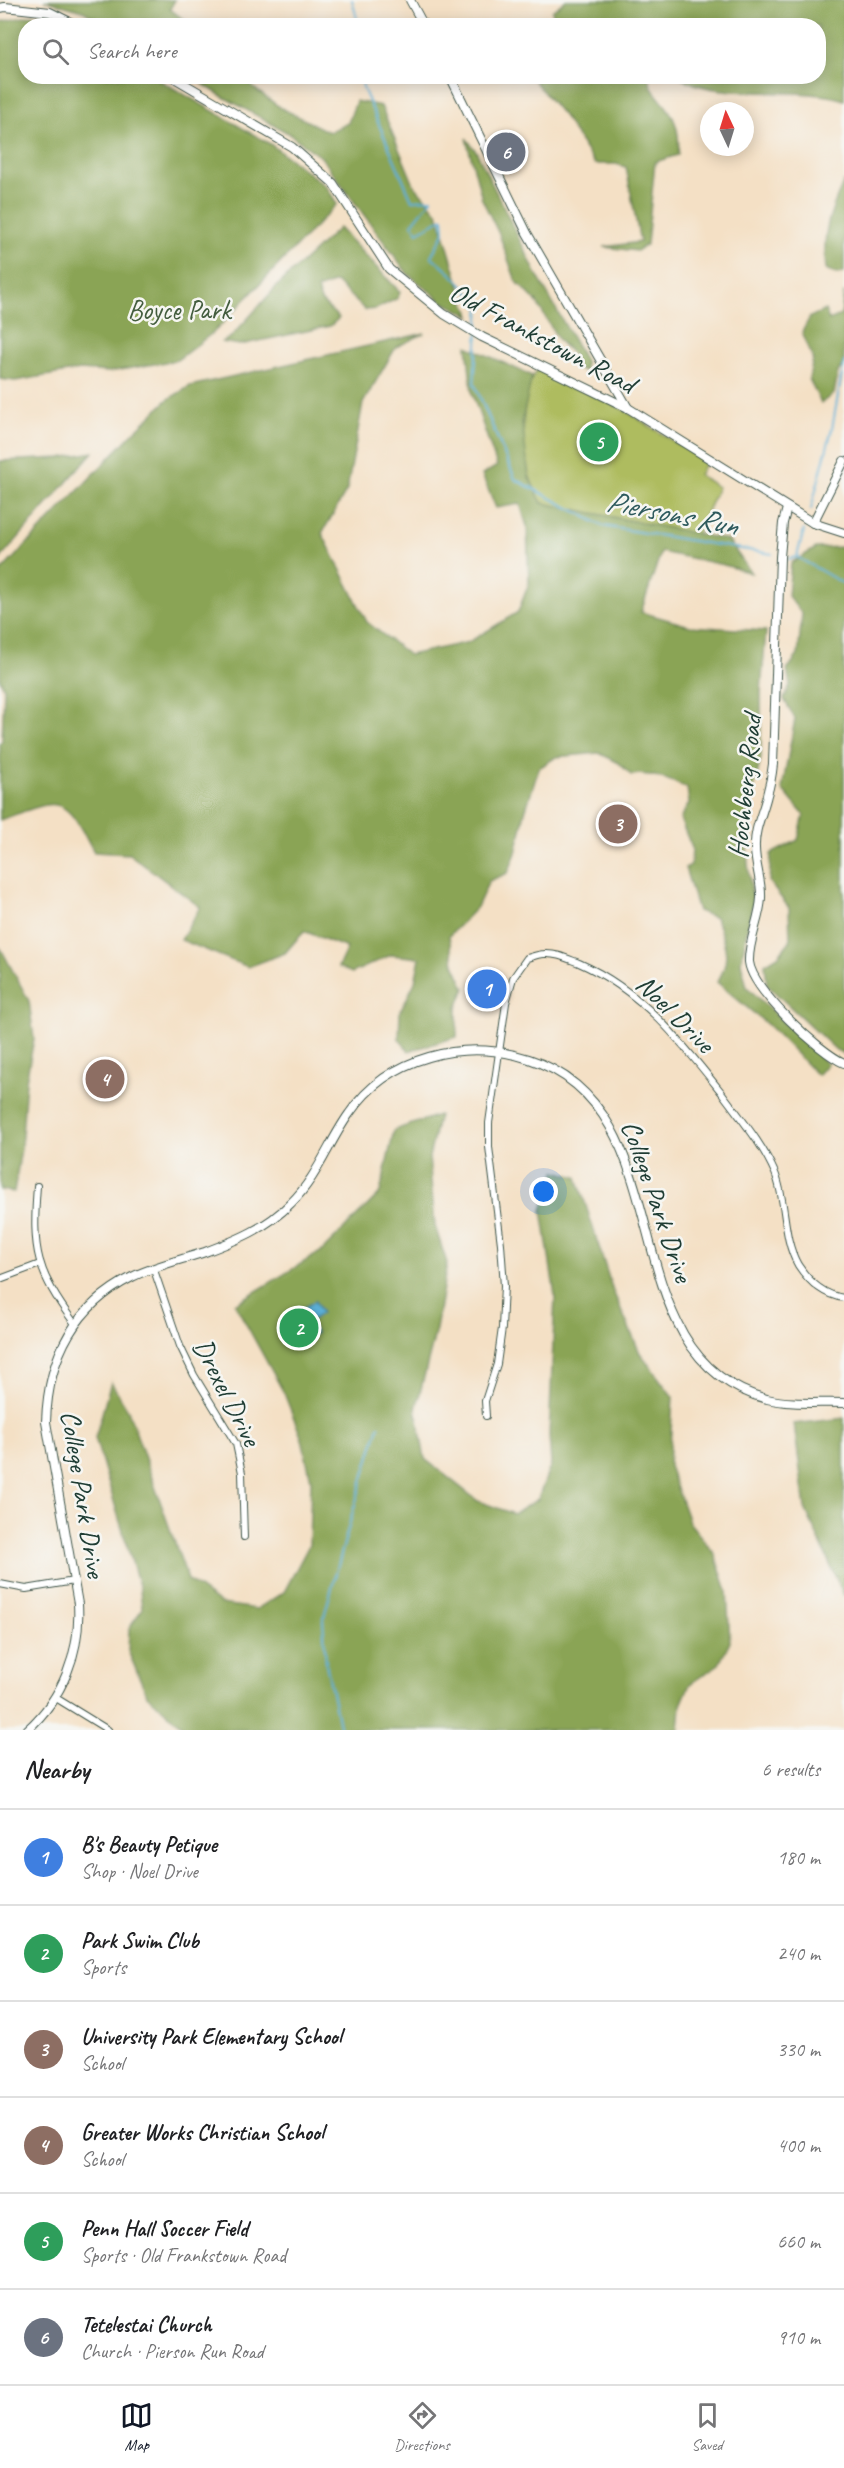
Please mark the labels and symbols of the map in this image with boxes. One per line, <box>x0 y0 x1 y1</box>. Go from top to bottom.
north arrow <box>700 102 754 156</box>
pin: 6 <box>486 130 526 174</box>
street label: Old Frankstown Road <box>444 274 645 403</box>
park label: Boyce Park <box>127 292 233 327</box>
pin: 5 <box>580 420 618 464</box>
water label: Piersons Run <box>604 482 743 545</box>
street label: Hochberg Road <box>720 709 770 860</box>
pin: 3 <box>598 802 638 846</box>
pin: 1 <box>468 966 506 1012</box>
street label: Noel Drive <box>629 967 724 1061</box>
pin: 4 <box>86 1056 124 1102</box>
street label: College Park Drive <box>614 1116 702 1288</box>
your location <box>529 1177 558 1206</box>
pin: 2 <box>280 1306 318 1350</box>
street label: Drexel Drive <box>186 1333 270 1454</box>
street label: College Park Drive <box>53 1408 114 1582</box>

